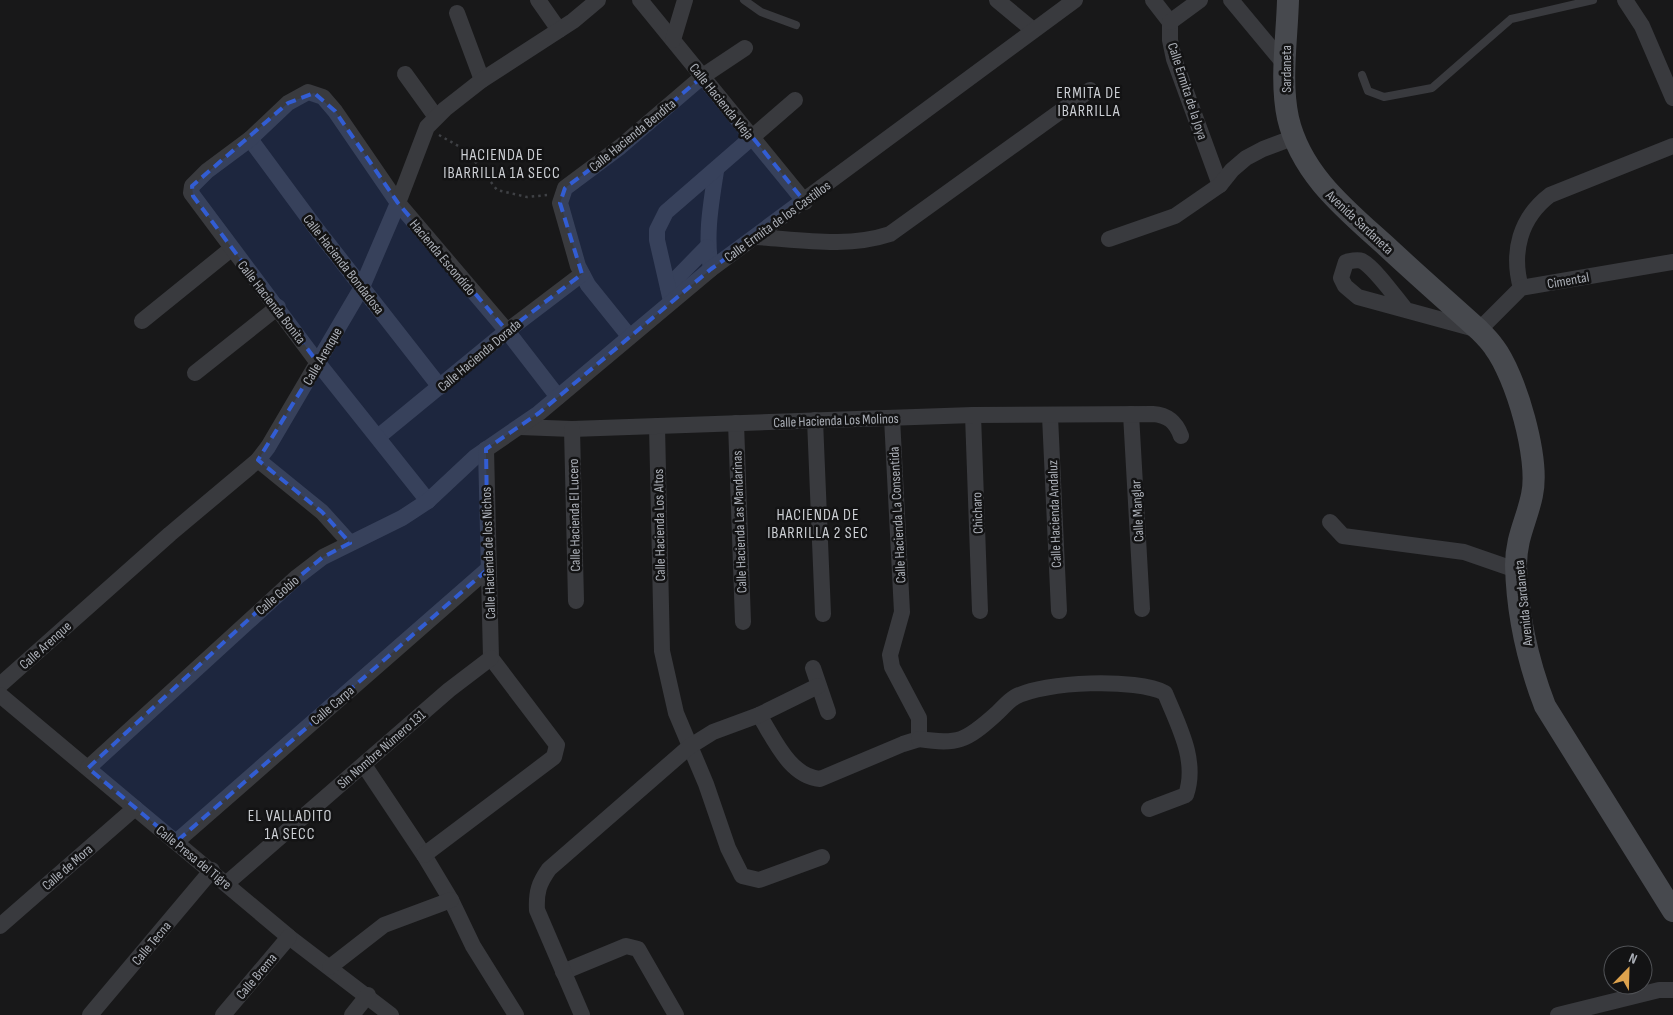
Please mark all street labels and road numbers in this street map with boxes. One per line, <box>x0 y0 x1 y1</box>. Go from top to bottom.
street label: Calle Ermita de la Joya <box>1164 40 1211 142</box>
street label: Sardaneta <box>1278 45 1295 93</box>
street label: Calle Hacienda Vieja <box>686 60 758 143</box>
street label: Calle Hacienda Bendita <box>586 95 679 176</box>
street label: Calle Ermita de los Castillos <box>721 177 834 266</box>
street label: Avenida Sardaneta <box>1322 186 1397 258</box>
street label: Calle Hacienda Bondadosa <box>299 211 388 318</box>
street label: Hacienda Escondido <box>406 216 479 299</box>
street label: Calle Hacienda Bonita <box>234 257 309 347</box>
street label: Cimental <box>1546 268 1590 293</box>
street label: Calle Hacienda Dorada <box>434 315 525 395</box>
street label: Calle Arenque <box>299 324 346 388</box>
street label: Calle Hacienda Los Molinos <box>773 410 899 431</box>
street label: Calle Hacienda La Consentida <box>885 446 910 584</box>
street label: Calle Hacienda Las Mandarinas <box>729 450 750 594</box>
street label: Calle Hacienda El Lucero <box>565 458 584 572</box>
street label: Calle Hacienda Andaluz <box>1044 460 1065 568</box>
street label: Calle Hacienda Los Altos <box>650 469 669 581</box>
street label: Calle Manglar <box>1127 479 1148 543</box>
street label: Calle Hacienda de los Nichos <box>478 487 499 619</box>
street label: Chicharo <box>968 492 987 534</box>
street label: Avenida Sardaneta <box>1511 559 1537 648</box>
street label: Calle Gobio <box>252 572 303 619</box>
street label: Calle Arenque <box>16 618 75 673</box>
street label: Calle Carpa <box>307 682 358 729</box>
street label: Sin Nombre Número 131 <box>334 706 429 792</box>
street label: Calle Presa del Tigre <box>152 822 235 893</box>
street label: Calle de Mora <box>38 841 96 894</box>
street label: Calle Tecna <box>128 918 175 969</box>
street label: Calle Brema <box>232 950 281 1003</box>

